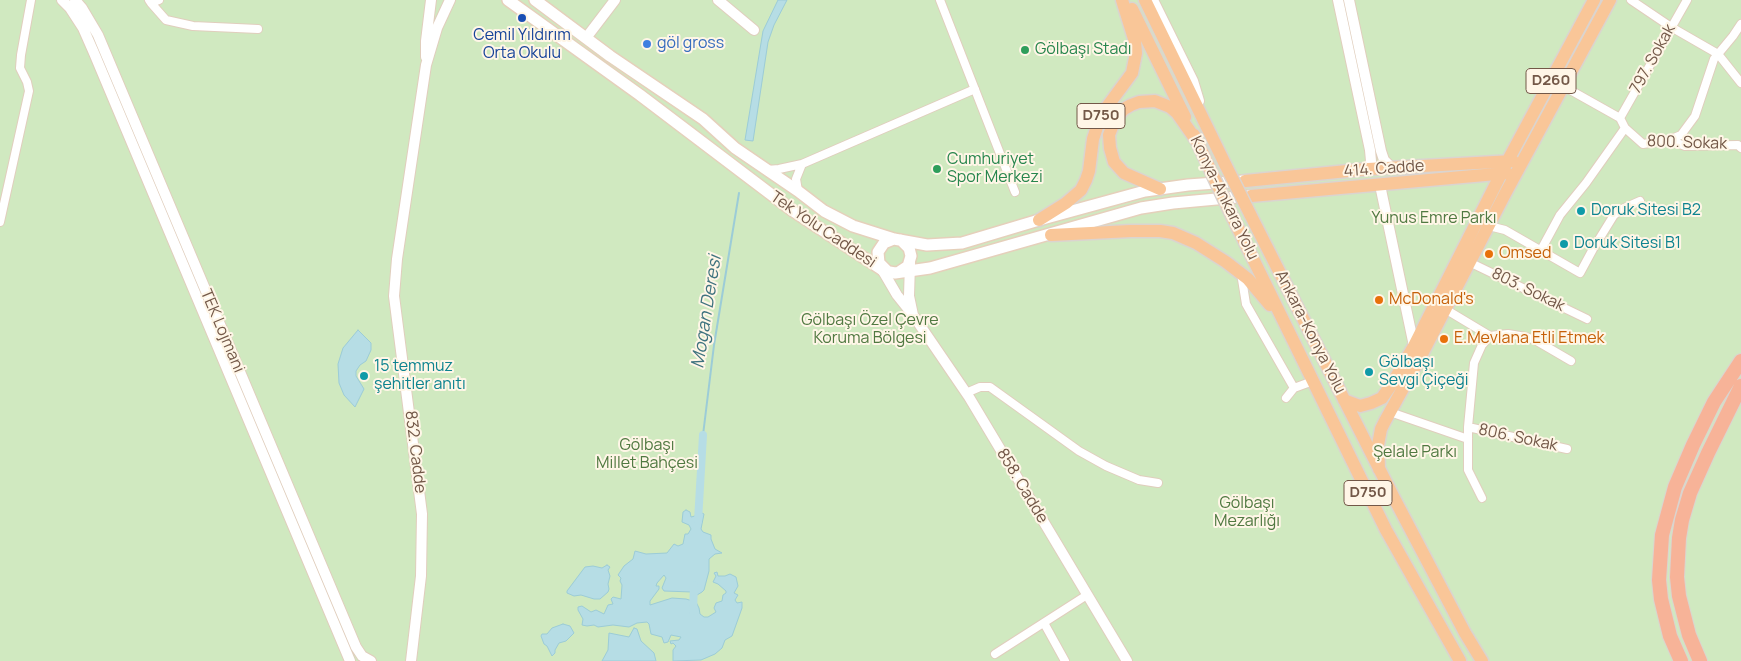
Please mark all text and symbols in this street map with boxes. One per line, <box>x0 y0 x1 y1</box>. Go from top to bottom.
marker: Cemil Yıldırım Orta Okulu <box>516 12 528 24</box>
street label: 797. Sokak <box>1626 21 1680 97</box>
place label: Cemil Yıldırım Orta Okulu <box>473 26 571 64</box>
place label: göl gross <box>657 34 724 54</box>
marker: göl gross <box>641 38 653 50</box>
place label: Gölbaşı Stadı <box>1035 40 1132 60</box>
marker: Gölbaşı Stadı <box>1019 44 1031 56</box>
road number: D260 <box>1526 68 1576 94</box>
road number: D750 <box>1077 104 1125 128</box>
street label: 800. Sokak <box>1647 132 1727 154</box>
street label: Konya-Ankara Yolu <box>1186 133 1262 263</box>
place label: Cumhuriyet Spor Merkezi <box>947 150 1043 188</box>
street label: 414. Cadde <box>1343 157 1425 181</box>
marker: Cumhuriyet Spor Merkezi <box>931 163 943 175</box>
street label: Tek Yolu Caddesi <box>767 188 879 272</box>
place label: Doruk Sitesi B2 <box>1591 201 1701 221</box>
marker: Doruk Sitesi B2 <box>1575 205 1587 217</box>
park label: Yunus Emre Parkı <box>1372 209 1496 229</box>
place label: Doruk Sitesi B1 <box>1574 234 1681 254</box>
marker: Doruk Sitesi B1 <box>1558 238 1570 250</box>
place label: Omsed <box>1499 244 1551 264</box>
marker: Omsed <box>1483 248 1495 260</box>
water label: Mogan Deresi <box>687 254 727 370</box>
street label: 803. Sokak <box>1488 264 1568 316</box>
street label: Ankara-Konya Yolu <box>1271 267 1349 397</box>
street label: TEK Lojmani <box>196 286 248 376</box>
place label: McDonald's <box>1389 290 1474 310</box>
marker: McDonald's <box>1373 294 1385 306</box>
park label: Gölbaşı Özel Çevre Koruma Bölgesi <box>801 311 939 349</box>
place label: E.Mevlana Etli Etmek <box>1454 329 1605 349</box>
marker: E.Mevlana Etli Etmek <box>1438 333 1450 345</box>
place label: Gölbaşı Sevgi Çiçeği <box>1379 353 1468 391</box>
place label: 15 temmuz şehitler anıtı <box>374 357 466 395</box>
marker: Gölbaşı Sevgi Çiçeği <box>1363 366 1375 378</box>
marker: 15 temmuz şehitler anıtı <box>358 370 370 382</box>
street label: 832. Cadde <box>400 410 430 494</box>
street label: 806. Sokak <box>1477 420 1559 456</box>
park label: Gölbaşı Millet Bahçesi <box>596 436 698 474</box>
park label: Şelale Parkı <box>1373 443 1457 463</box>
street label: 858. Cadde <box>992 445 1052 527</box>
road number: D750 <box>1344 480 1392 506</box>
park label: Gölbaşı Mezarlığı <box>1214 494 1280 532</box>

